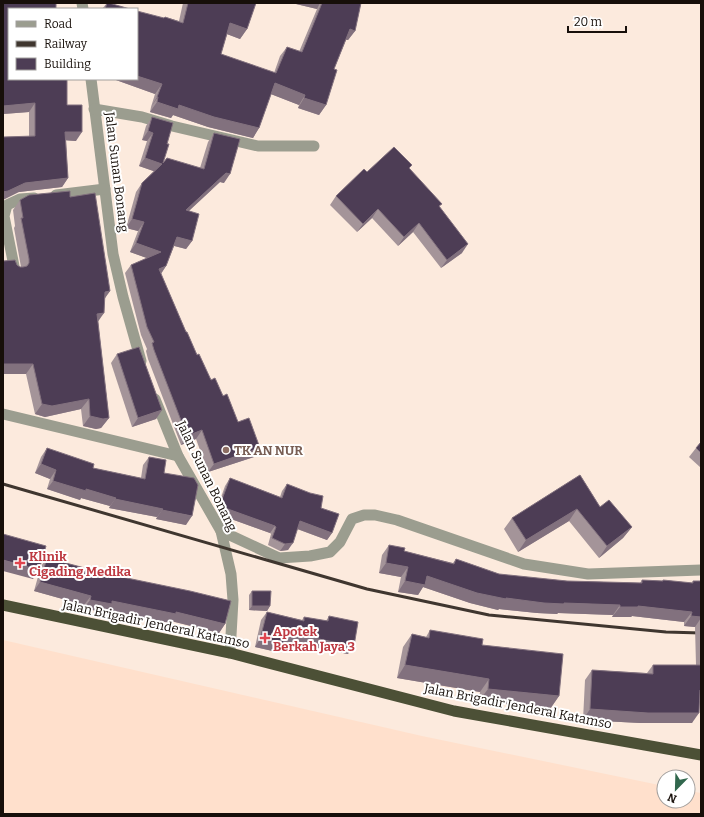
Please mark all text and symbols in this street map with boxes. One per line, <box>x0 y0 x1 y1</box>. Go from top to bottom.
legend <box>8 8 138 80</box>
scale bar <box>568 8 626 34</box>
text: 20 m <box>574 15 603 29</box>
text: Road <box>44 17 72 31</box>
text: Railway <box>44 37 88 51</box>
text: Building <box>44 57 91 71</box>
street label: Jalan Sunan Bonang <box>102 110 132 233</box>
street label: Jalan Sunan Bonang <box>173 417 240 534</box>
place label: TK AN NUR <box>234 443 303 458</box>
marker: TK AN NUR <box>221 445 231 455</box>
place label: Klinik Cigading Medika <box>29 549 132 579</box>
marker: Klinik Cigading Medika <box>14 557 26 569</box>
street label: Jalan Brigadir Jenderal Katamso <box>60 597 251 651</box>
place label: Apotek Berkah Jaya 3 <box>273 624 355 654</box>
marker: Apotek Berkah Jaya 3 <box>260 633 270 643</box>
street label: Jalan Brigadir Jenderal Katamso <box>422 680 613 732</box>
north arrow <box>656 769 696 809</box>
text: N <box>665 790 679 805</box>

